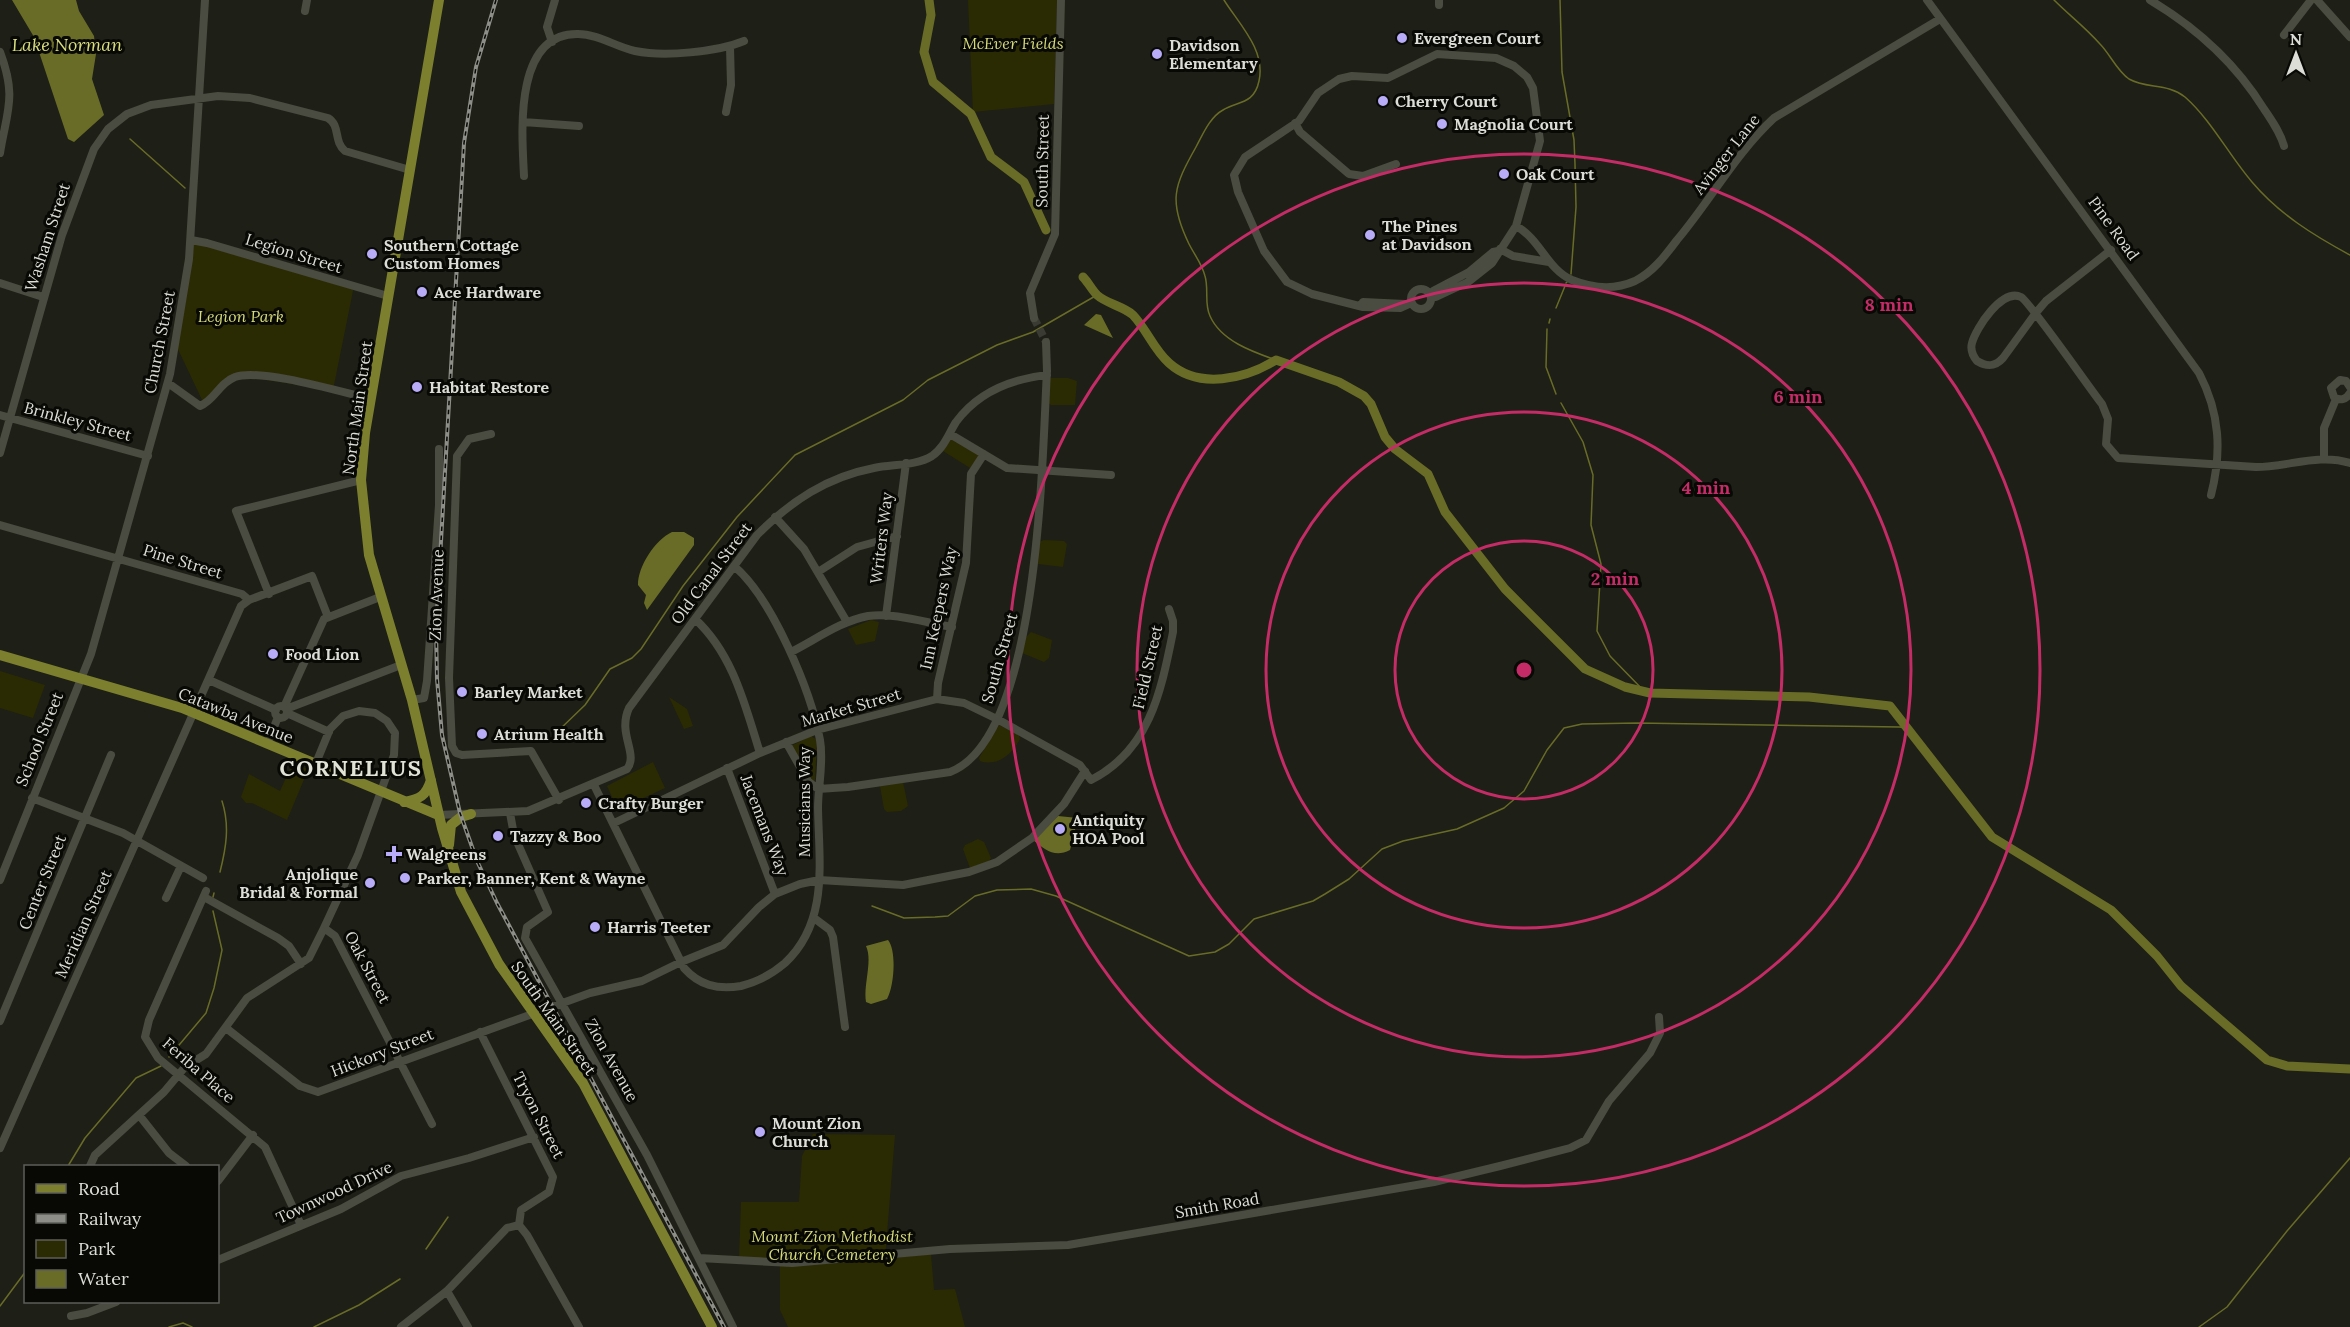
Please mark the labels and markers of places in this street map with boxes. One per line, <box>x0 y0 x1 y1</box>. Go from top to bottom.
place label: Evergreen Court <box>1414 28 1541 48</box>
marker: Evergreen Court <box>1395 31 1409 45</box>
place label: Davidson Elementary <box>1169 35 1258 73</box>
marker: Davidson Elementary <box>1150 47 1164 61</box>
place label: Cherry Court <box>1395 91 1498 111</box>
marker: Cherry Court <box>1376 94 1390 108</box>
place label: Magnolia Court <box>1454 114 1573 134</box>
marker: Magnolia Court <box>1435 117 1449 131</box>
place label: Oak Court <box>1516 164 1595 184</box>
marker: Oak Court <box>1497 167 1511 181</box>
place label: The Pines at Davidson <box>1382 216 1472 254</box>
marker: The Pines at Davidson <box>1363 228 1377 242</box>
place label: Southern Cottage Custom Homes <box>384 235 519 273</box>
marker: Southern Cottage Custom Homes <box>365 247 379 261</box>
place label: Ace Hardware <box>434 282 541 302</box>
marker: Ace Hardware <box>415 285 429 299</box>
place label: Habitat Restore <box>429 377 550 397</box>
marker: Habitat Restore <box>410 380 424 394</box>
place label: Food Lion <box>285 644 359 664</box>
marker: Food Lion <box>266 647 280 661</box>
centre of rings <box>1514 660 1534 680</box>
place label: Barley Market <box>474 682 583 702</box>
marker: Barley Market <box>455 685 469 699</box>
place label: Atrium Health <box>494 724 604 744</box>
marker: Atrium Health <box>475 727 489 741</box>
place label: Crafty Burger <box>598 793 704 813</box>
marker: Crafty Burger <box>579 796 593 810</box>
place label: Antiquity HOA Pool <box>1072 810 1145 848</box>
marker: Antiquity HOA Pool <box>1053 822 1067 836</box>
place label: Tazzy & Boo <box>510 826 601 846</box>
marker: Tazzy & Boo <box>491 829 505 843</box>
place label: Walgreens <box>406 844 486 864</box>
marker: Walgreens <box>387 847 401 861</box>
place label: Anjolique Bridal & Formal <box>239 864 358 902</box>
place label: Parker, Banner, Kent & Wayne <box>417 868 646 888</box>
marker: Parker, Banner, Kent & Wayne <box>398 871 412 885</box>
marker: Anjolique Bridal & Formal <box>363 876 377 890</box>
place label: Harris Teeter <box>607 917 711 937</box>
marker: Harris Teeter <box>588 920 602 934</box>
place label: Mount Zion Church <box>772 1113 861 1151</box>
marker: Mount Zion Church <box>753 1125 767 1139</box>

